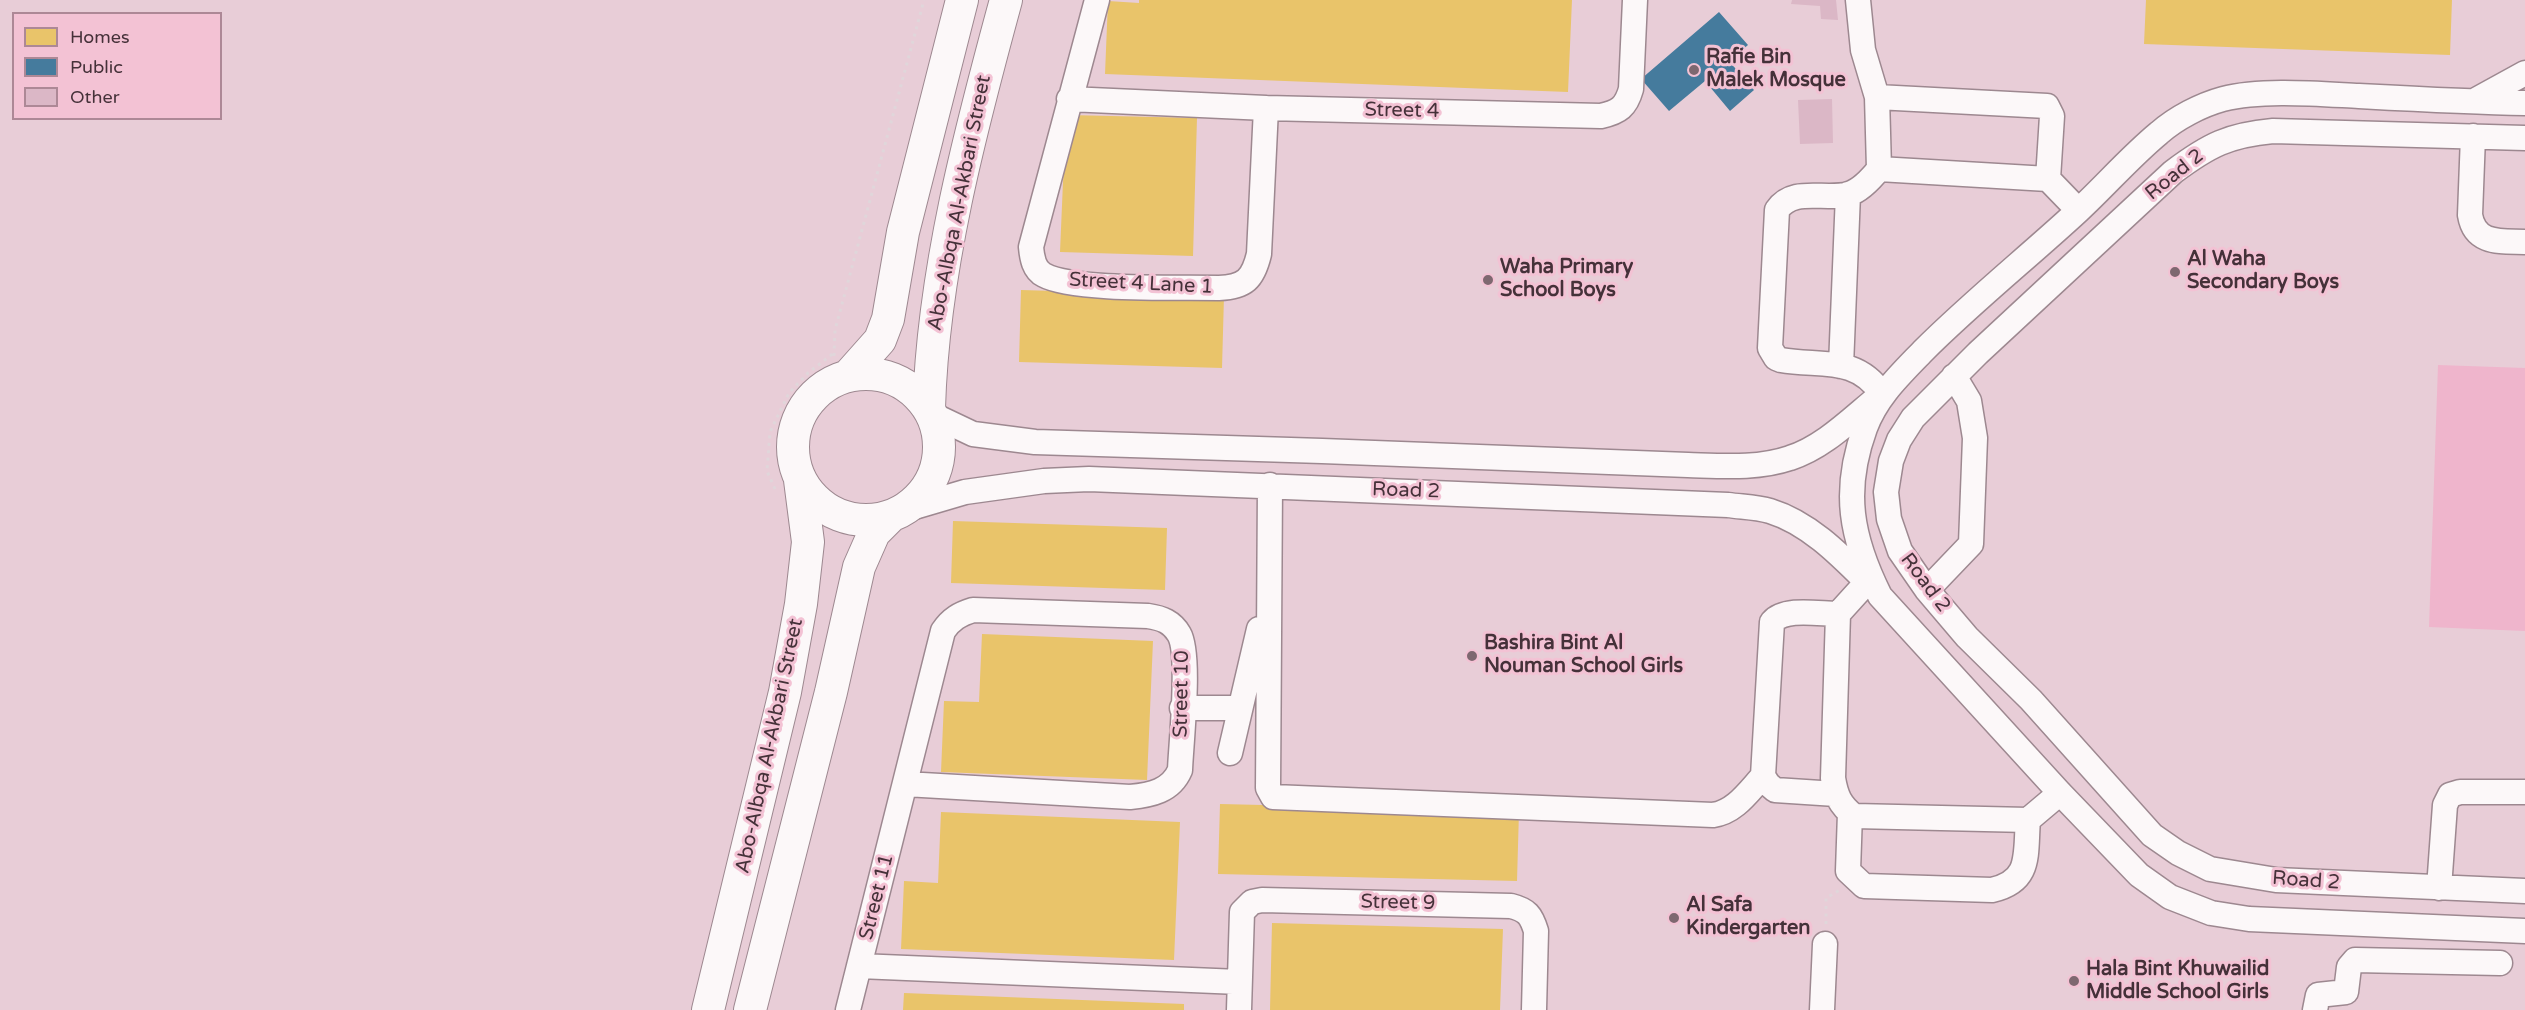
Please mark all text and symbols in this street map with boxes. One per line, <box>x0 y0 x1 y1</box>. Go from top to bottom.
legend <box>12 12 222 120</box>
text: Homes <box>70 26 130 48</box>
place label: Rafie Bin Malek Mosque <box>1706 46 1846 93</box>
text: Public <box>70 56 123 78</box>
marker: Rafie Bin Malek Mosque <box>1687 63 1701 77</box>
street label: Abo-Albqa Al-Akbari Street <box>923 73 997 333</box>
text: Other <box>70 86 120 108</box>
street label: Street 4 <box>1364 98 1440 124</box>
street label: Road 2 <box>2141 144 2209 206</box>
place label: Al Waha Secondary Boys <box>2187 248 2339 295</box>
place label: Waha Primary School Boys <box>1500 256 1633 303</box>
marker: Al Waha Secondary Boys <box>2168 265 2182 279</box>
street label: Street 4 Lane 1 <box>1068 268 1214 300</box>
marker: Waha Primary School Boys <box>1481 273 1495 287</box>
street label: Road 2 <box>1372 478 1440 504</box>
street label: Road 2 <box>1895 549 1955 617</box>
street label: Abo-Albqa Al-Akbari Street <box>731 616 809 876</box>
place label: Bashira Bint Al Nouman School Girls <box>1484 632 1683 679</box>
marker: Bashira Bint Al Nouman School Girls <box>1465 649 1479 663</box>
street label: Street 10 <box>1169 650 1195 738</box>
street label: Street 11 <box>855 852 899 942</box>
street label: Road 2 <box>2271 867 2341 895</box>
street label: Street 9 <box>1360 890 1436 916</box>
place label: Al Safa Kindergarten <box>1686 894 1810 941</box>
marker: Al Safa Kindergarten <box>1667 911 1681 925</box>
place label: Hala Bint Khuwailid Middle School Girls <box>2086 958 2269 1005</box>
marker: Hala Bint Khuwailid Middle School Girls <box>2067 974 2081 988</box>

